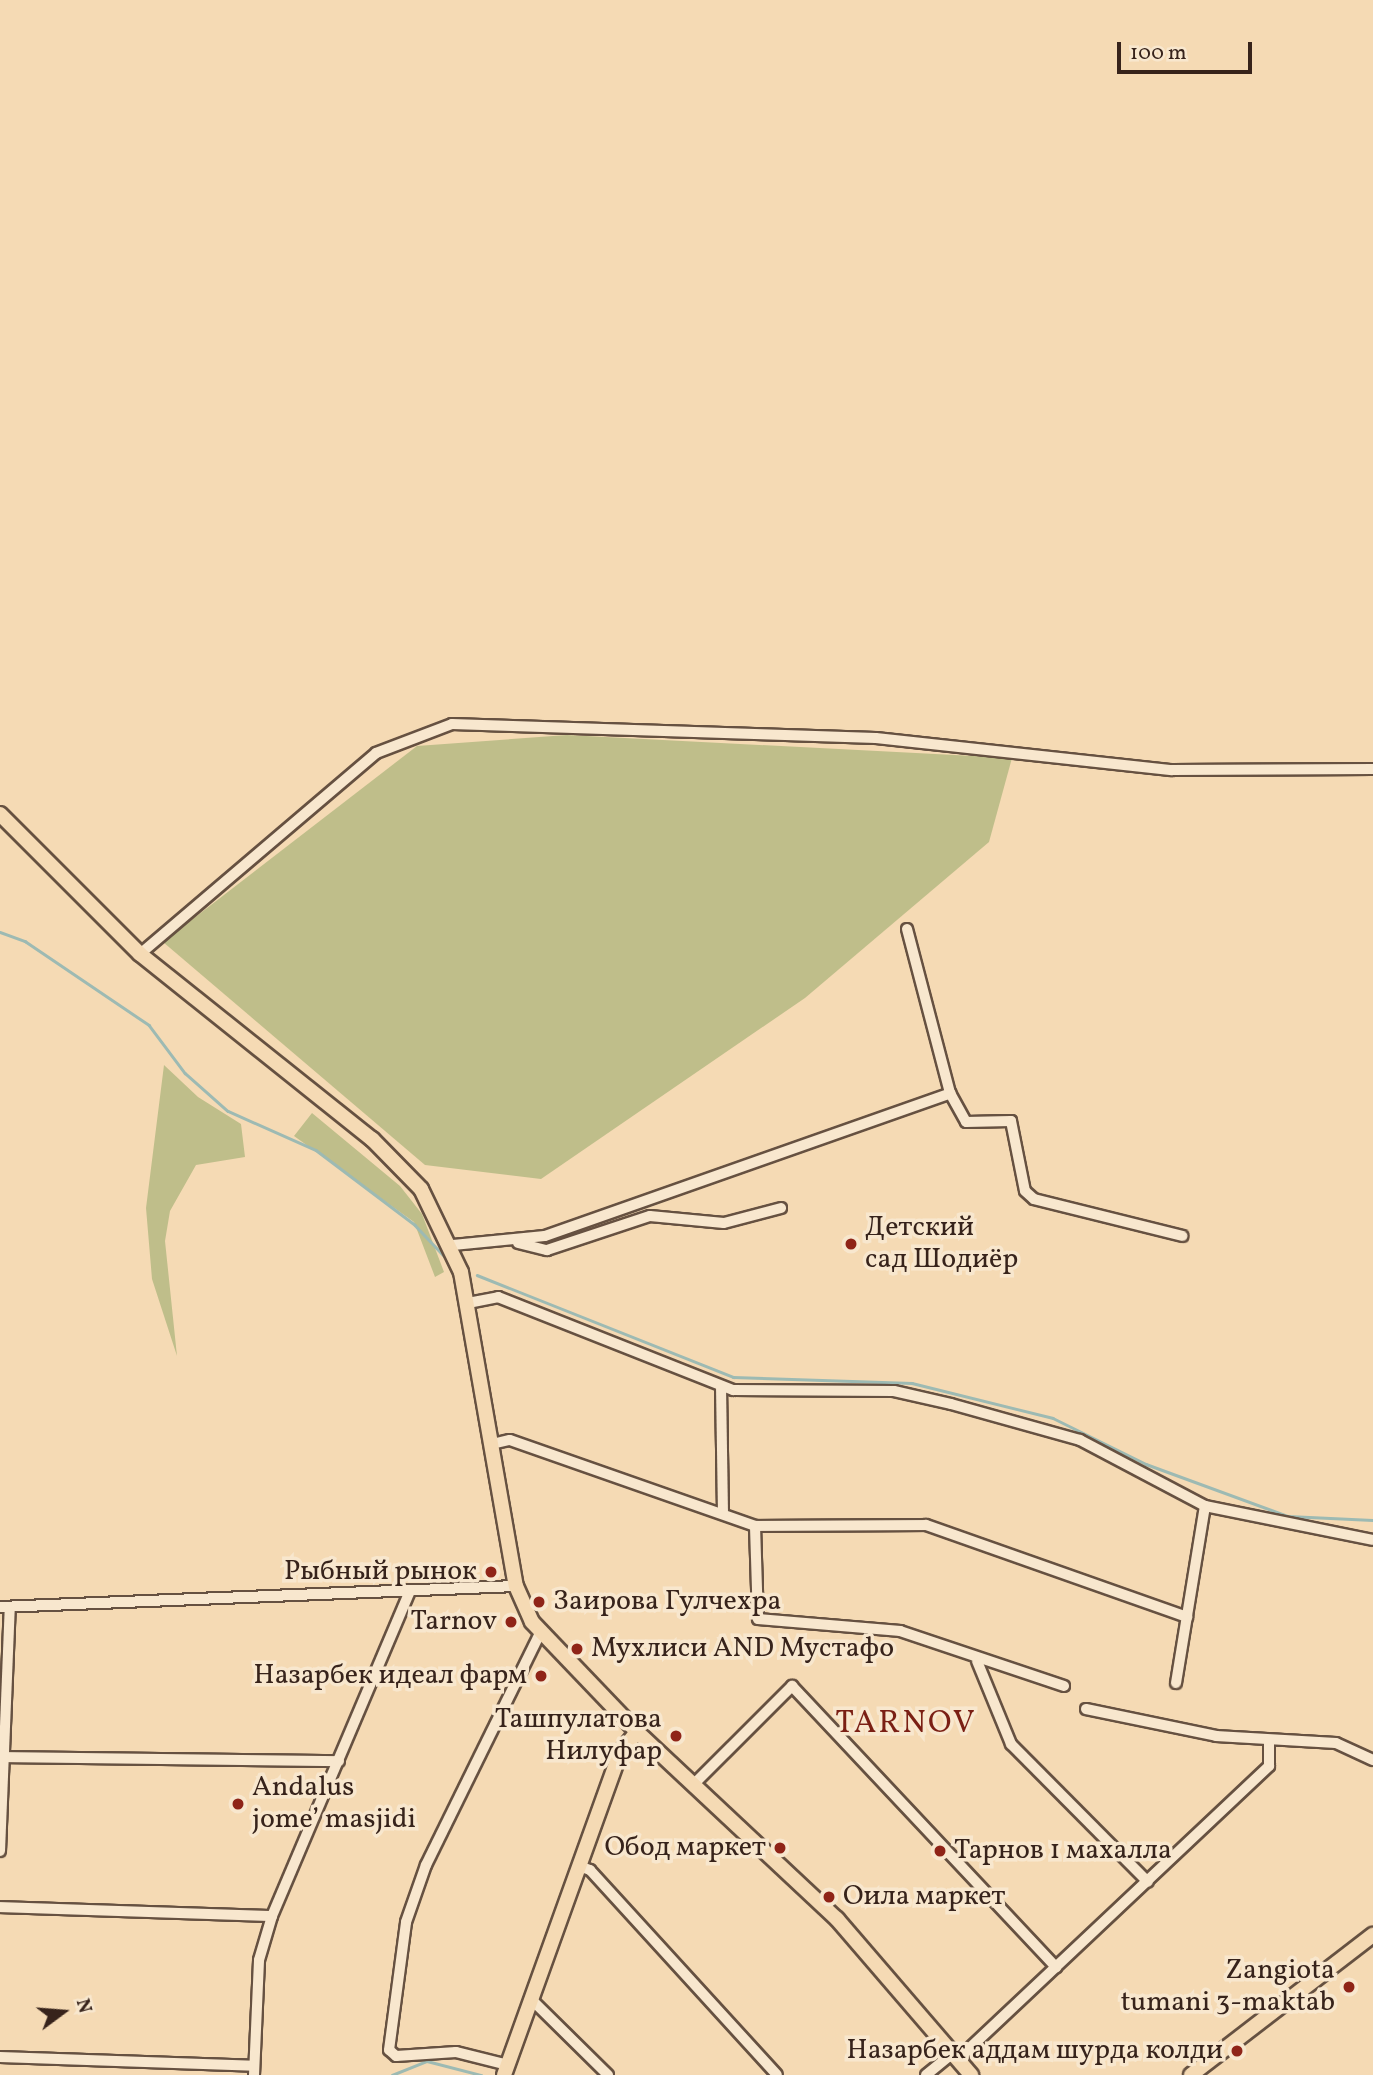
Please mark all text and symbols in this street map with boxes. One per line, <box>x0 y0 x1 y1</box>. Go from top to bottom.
scale bar <box>1121 28 1256 72</box>
text: 100 m <box>1130 39 1187 68</box>
place label: Детский сад Шодиёр <box>865 1211 1018 1277</box>
marker: Детский сад Шодиёр <box>843 1236 859 1252</box>
place label: Рыбный рынок <box>284 1555 477 1589</box>
marker: Рыбный рынок <box>483 1564 499 1580</box>
place label: Заирова Гулчехра <box>553 1585 781 1619</box>
marker: Заирова Гулчехра <box>531 1594 547 1610</box>
place label: Tarnov <box>411 1605 497 1639</box>
marker: Tarnov <box>503 1614 519 1630</box>
place label: Мухлиси AND Мустафо <box>591 1632 894 1666</box>
marker: Мухлиси AND Мустафо <box>569 1641 585 1657</box>
place label: Назарбек идеал фарм <box>254 1659 527 1693</box>
marker: Назарбек идеал фарм <box>533 1668 549 1684</box>
place label: Ташпулатова Нилуфар <box>495 1703 662 1769</box>
district label: TARNOV <box>836 1705 976 1743</box>
marker: Ташпулатова Нилуфар <box>668 1728 684 1744</box>
place label: Andalus jome’ masjidi <box>252 1771 416 1837</box>
marker: Andalus jome’ masjidi <box>230 1796 246 1812</box>
place label: Обод маркет <box>604 1831 766 1865</box>
place label: Тарнов 1 махалла <box>954 1834 1172 1868</box>
marker: Обод маркет <box>772 1840 788 1856</box>
marker: Тарнов 1 махалла <box>932 1843 948 1859</box>
place label: Оила маркет <box>843 1880 1005 1914</box>
marker: Оила маркет <box>821 1889 837 1905</box>
place label: Zangiota tumani 3-maktab <box>1121 1954 1335 2020</box>
north arrow <box>28 1977 98 2047</box>
marker: Zangiota tumani 3-maktab <box>1341 1979 1357 1995</box>
text: N <box>69 1996 98 2016</box>
place label: Назарбек аддам шурда колди <box>847 2034 1223 2068</box>
marker: Назарбек аддам шурда колди <box>1229 2043 1245 2059</box>

